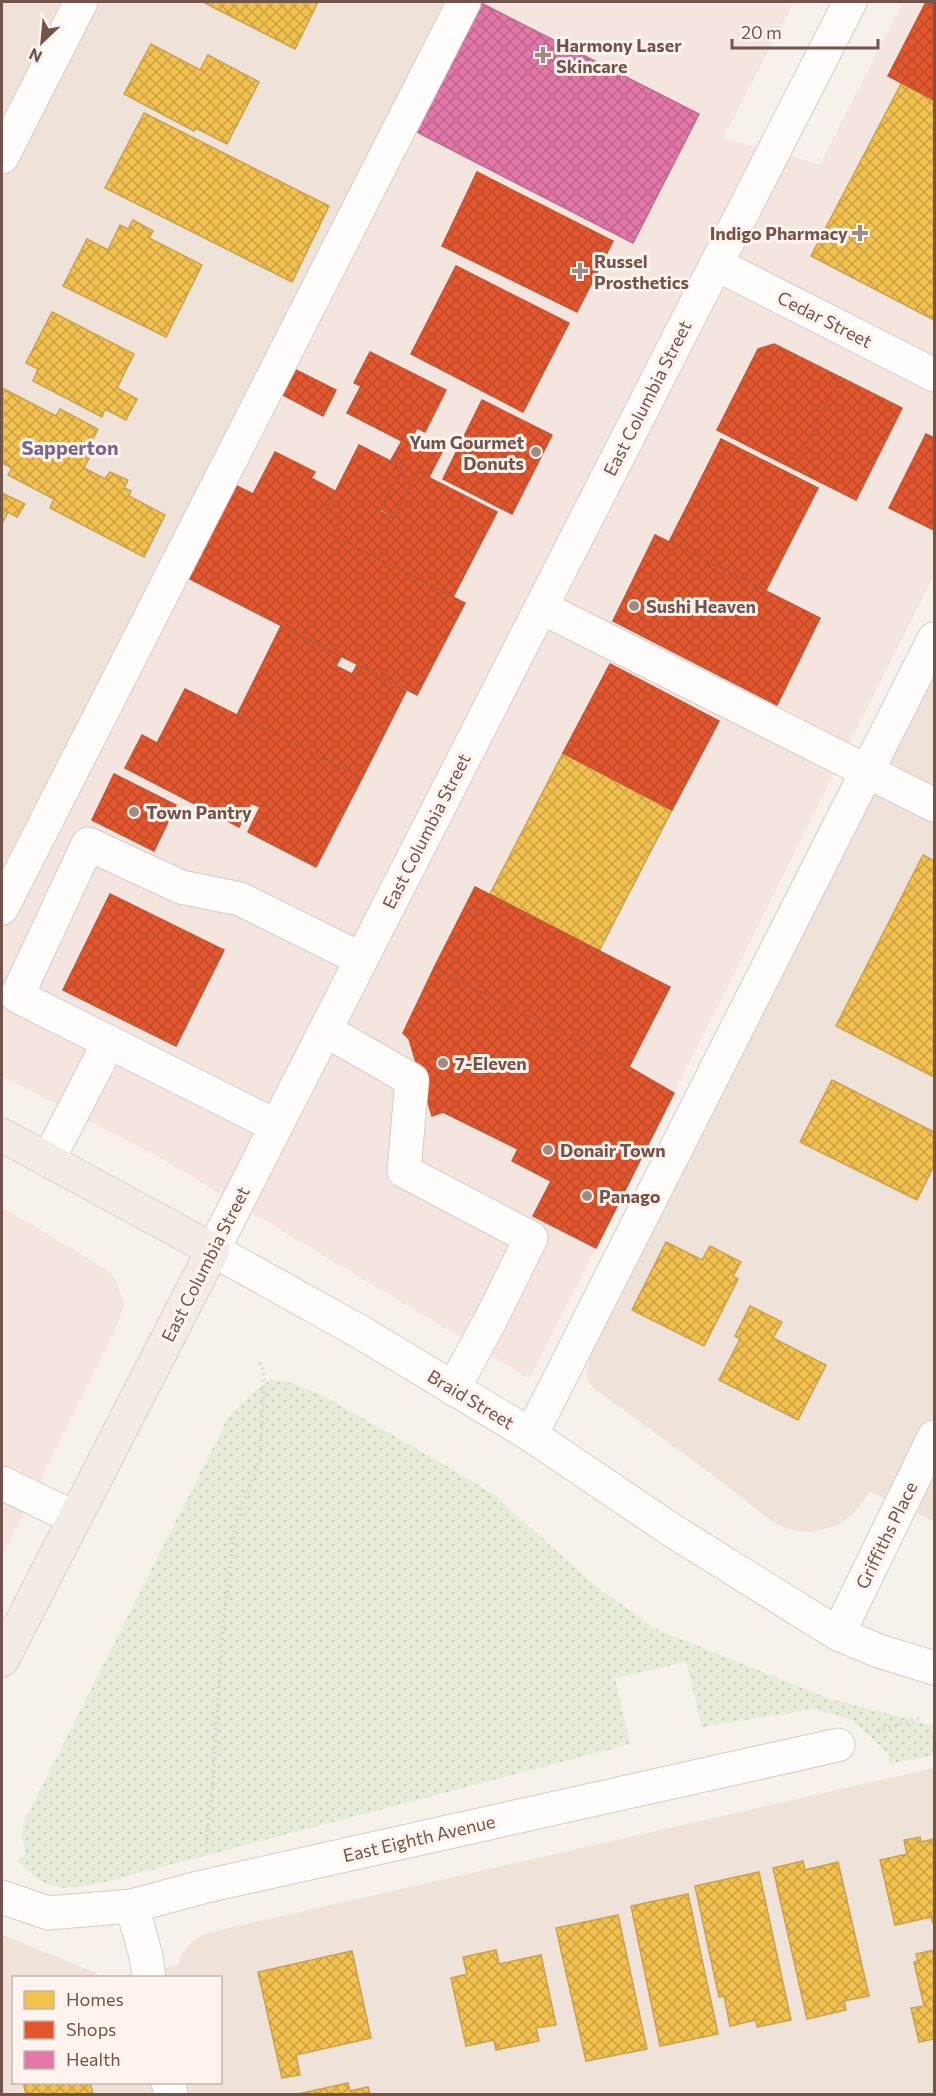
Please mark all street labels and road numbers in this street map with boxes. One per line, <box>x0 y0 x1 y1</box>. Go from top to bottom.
street label: Cedar Street <box>774 286 876 352</box>
street label: East Columbia Street <box>598 317 696 479</box>
street label: East Columbia Street <box>377 750 475 912</box>
street label: East Columbia Street <box>156 1183 254 1345</box>
street label: Braid Street <box>424 1364 518 1434</box>
street label: Griffiths Place <box>851 1478 921 1592</box>
street label: East Eighth Avenue <box>341 1810 497 1866</box>

